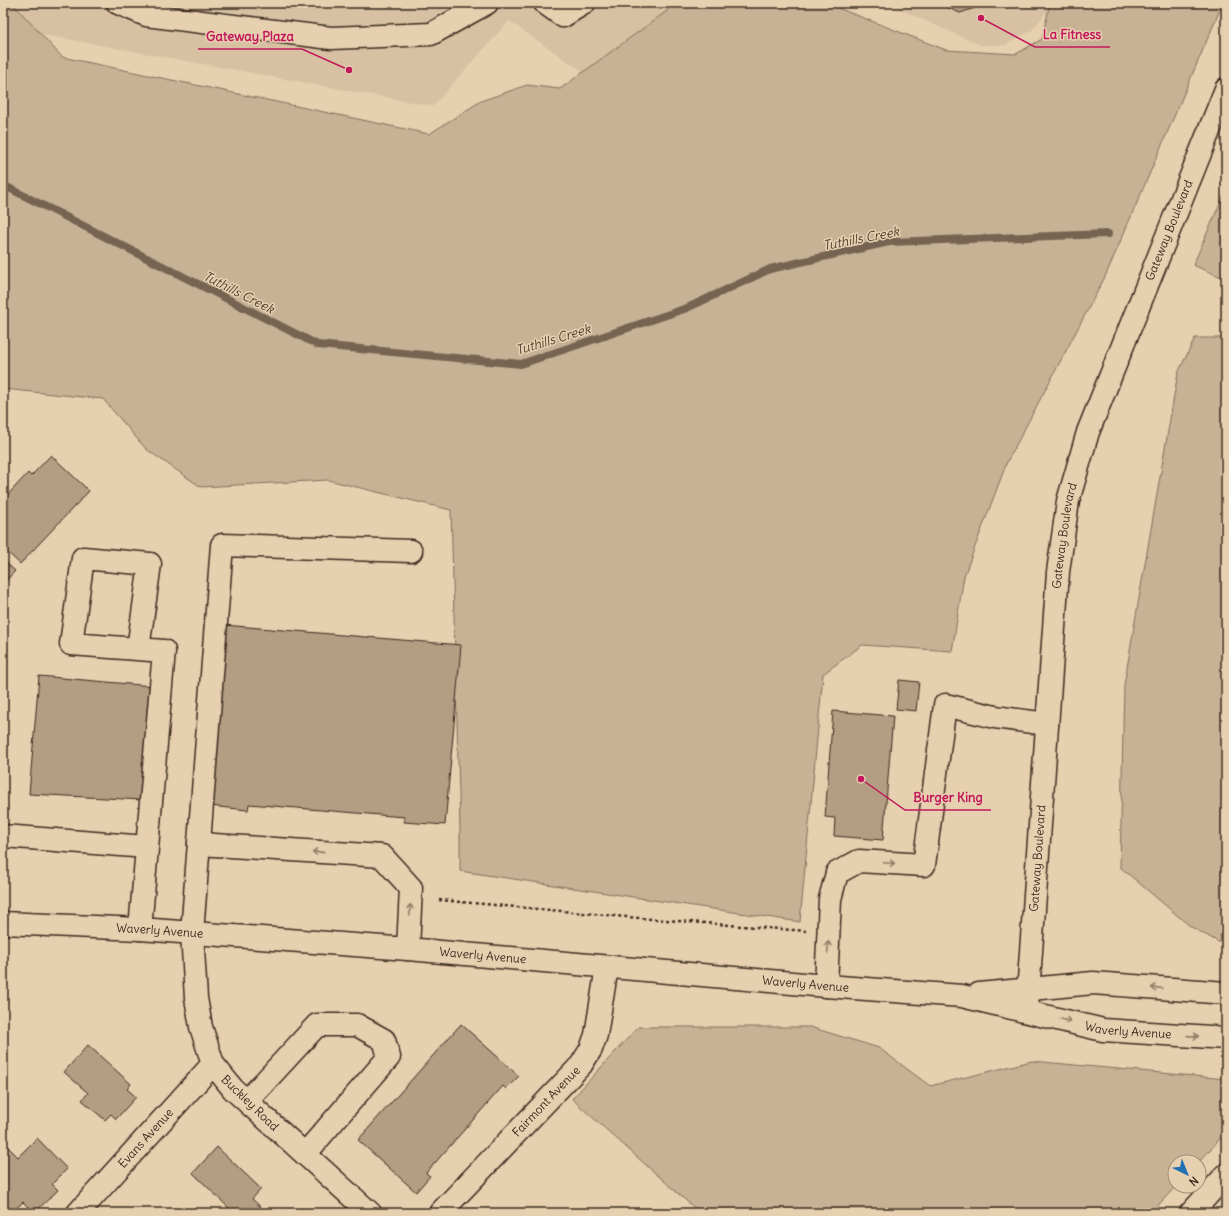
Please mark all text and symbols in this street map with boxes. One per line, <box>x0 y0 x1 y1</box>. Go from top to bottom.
callout: La Fitness <box>1035 22 1110 47</box>
callout: Gateway Plaza <box>198 24 302 49</box>
text: La Fitness <box>1043 26 1101 43</box>
text: Gateway Plaza <box>206 28 294 45</box>
street label: Gateway Boulevard <box>1142 178 1196 283</box>
water label: Tuthills Creek <box>822 223 902 254</box>
water label: Tuthills Creek <box>201 267 278 318</box>
water label: Tuthills Creek <box>514 320 594 359</box>
street label: Gateway Boulevard <box>1049 481 1080 589</box>
callout: Burger King <box>905 785 991 810</box>
text: Burger King <box>913 789 983 806</box>
street label: Gateway Boulevard <box>1026 804 1048 912</box>
one-way arrow <box>312 848 325 855</box>
one-way arrow <box>882 859 895 866</box>
one-way arrow <box>407 904 414 917</box>
street label: Waverly Avenue <box>116 920 204 941</box>
one-way arrow <box>825 941 832 954</box>
street label: Waverly Avenue <box>439 944 527 966</box>
street label: Waverly Avenue <box>762 972 850 995</box>
one-way arrow <box>1151 985 1164 992</box>
one-way arrow <box>1058 1017 1071 1025</box>
street label: Waverly Avenue <box>1083 1018 1172 1041</box>
one-way arrow <box>1187 1033 1200 1040</box>
street label: Fairmont Avenue <box>509 1063 583 1140</box>
street label: Buckley Road <box>219 1072 282 1134</box>
street label: Evans Avenue <box>115 1105 176 1171</box>
north arrow <box>1167 1154 1207 1194</box>
text: N <box>1186 1174 1201 1189</box>

